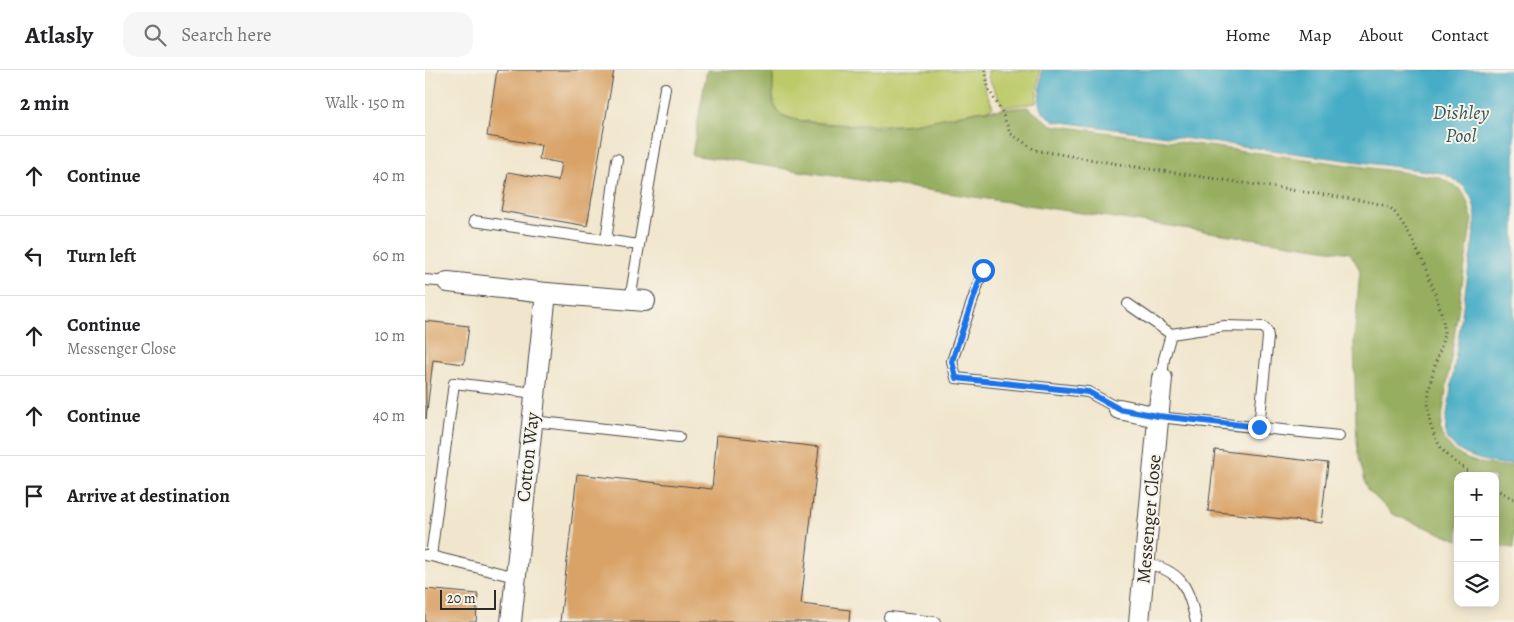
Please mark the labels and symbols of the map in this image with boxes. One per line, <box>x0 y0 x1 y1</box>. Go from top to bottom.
water label: Dishley Pool <box>1433 99 1489 149</box>
route start <box>972 259 995 282</box>
street label: Cotton Way <box>510 410 546 503</box>
route end <box>1248 416 1271 439</box>
street label: Messenger Close <box>1130 453 1168 585</box>
scale bar <box>440 587 496 610</box>

